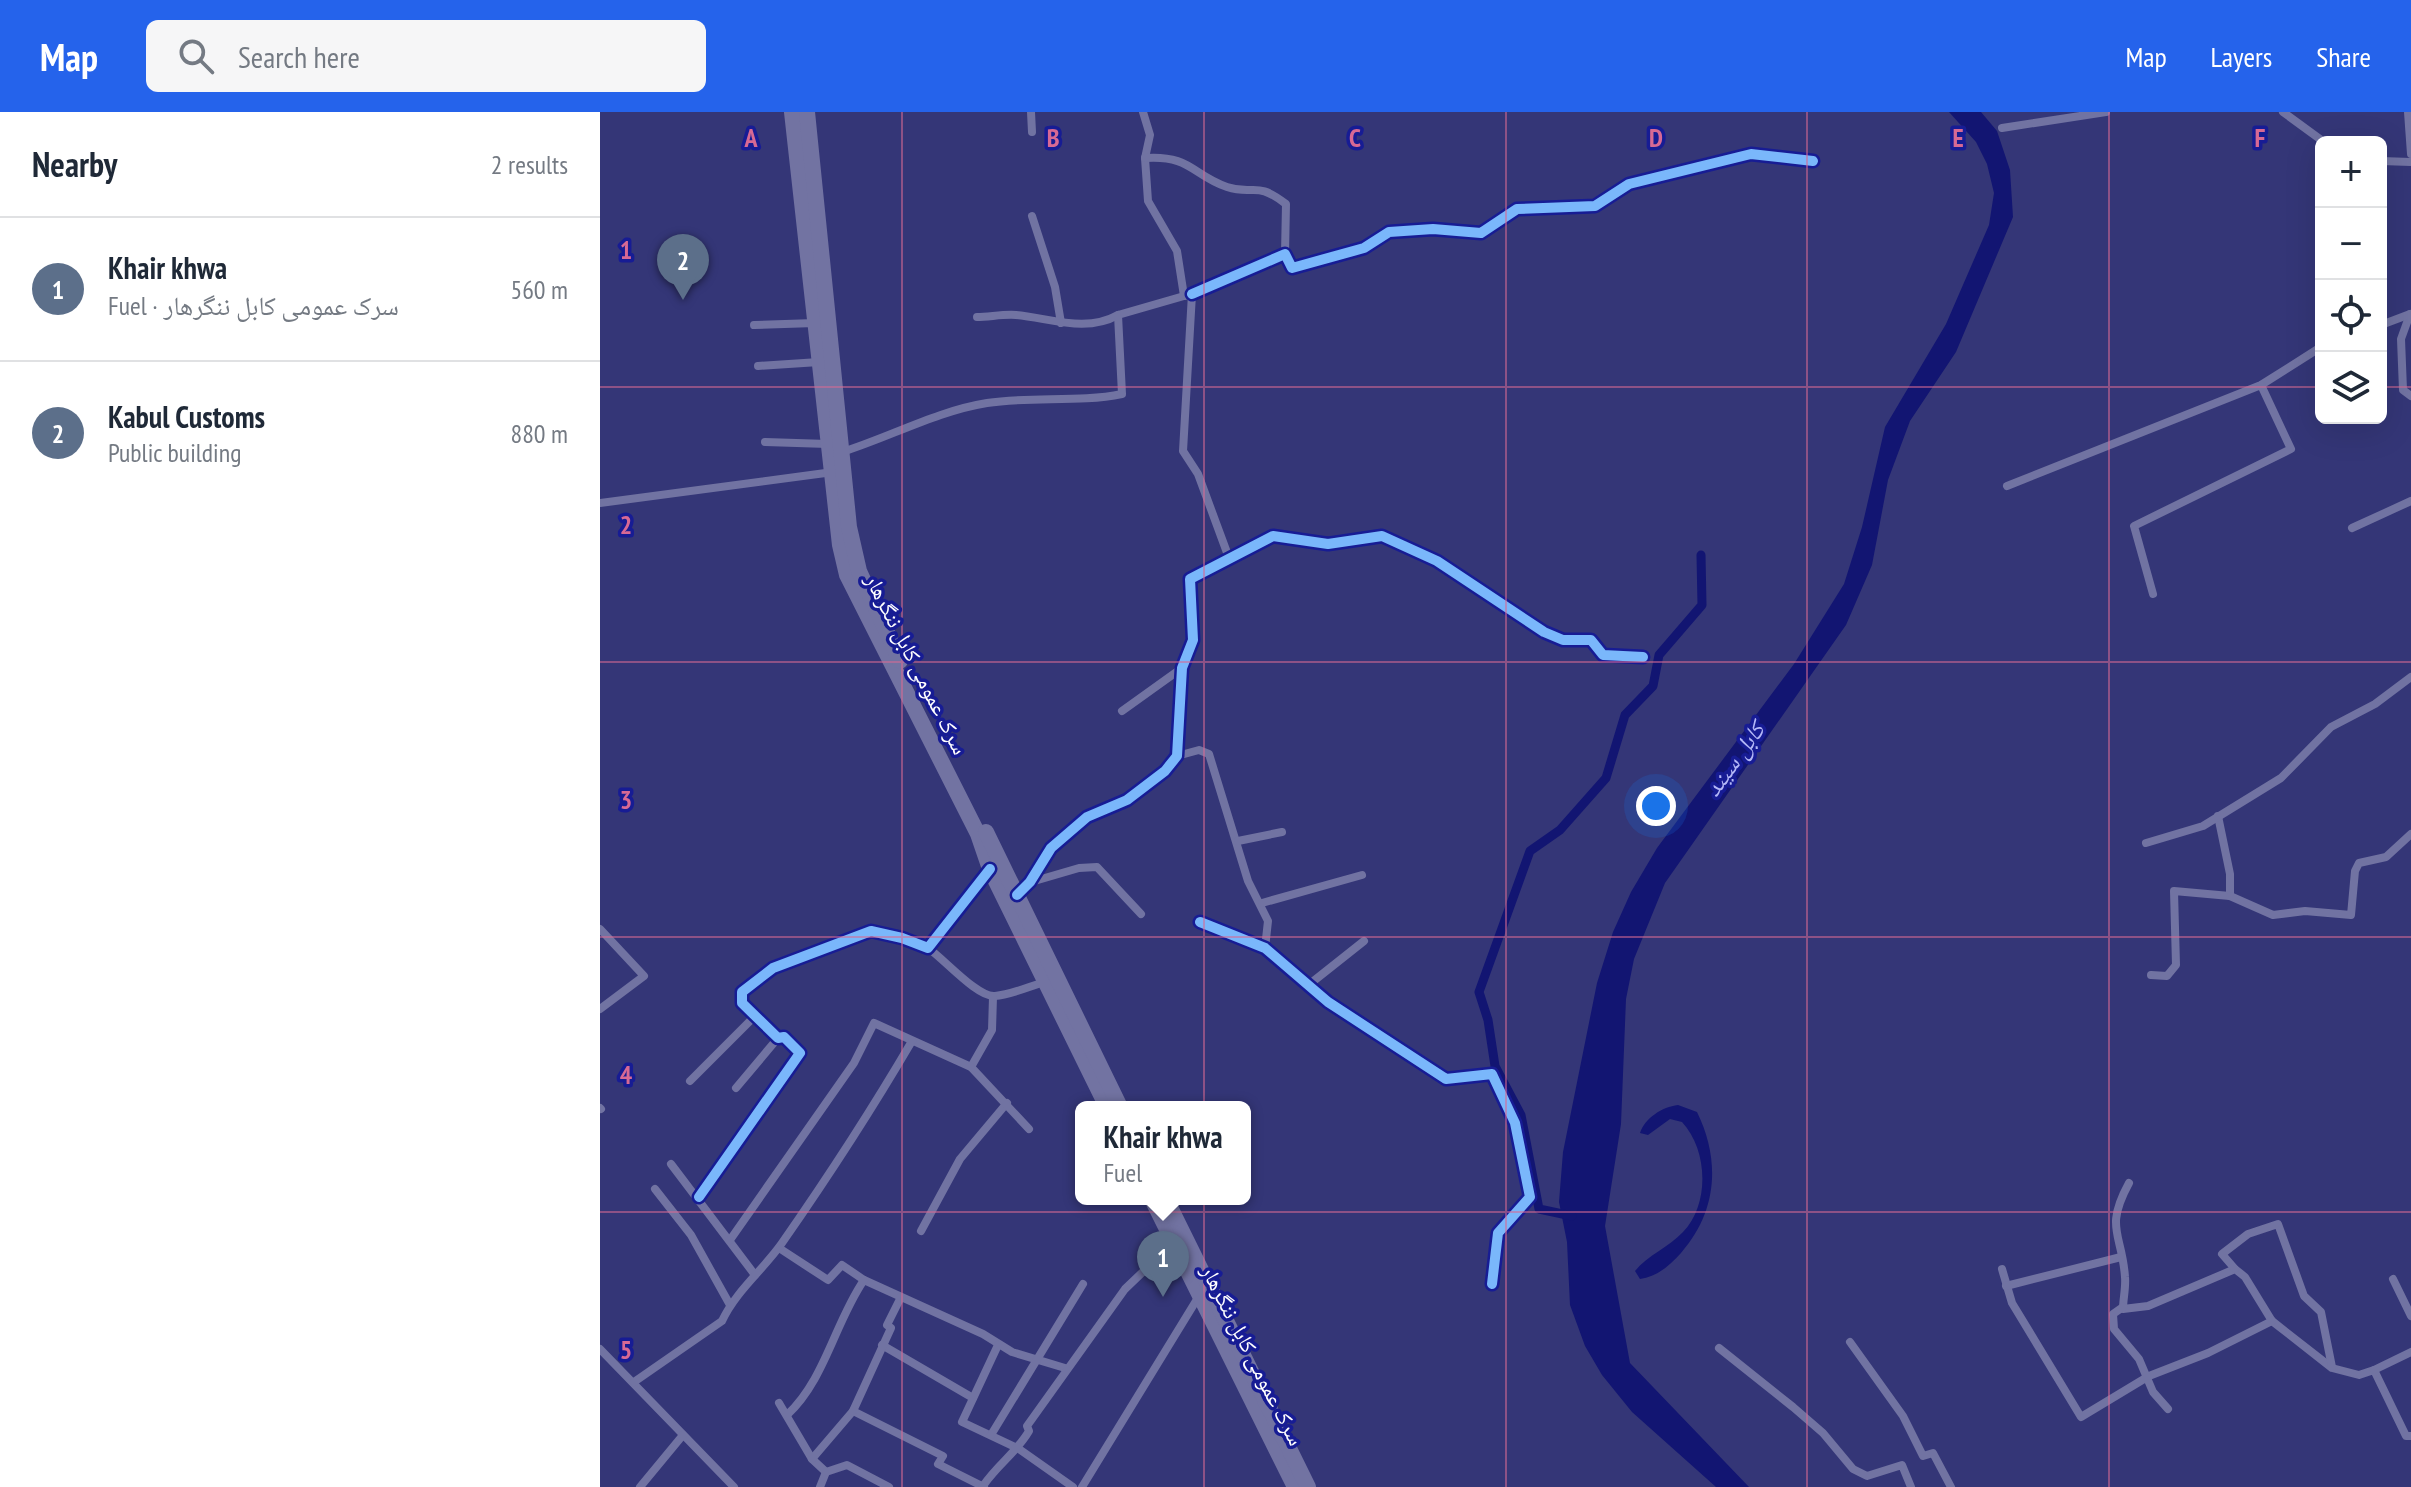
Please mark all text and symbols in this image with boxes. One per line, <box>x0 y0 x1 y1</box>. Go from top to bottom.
search box <box>146 20 706 92</box>
text: Map <box>40 32 98 81</box>
icon: search <box>174 34 218 78</box>
text: Search here <box>238 37 360 76</box>
text: Map <box>2125 38 2167 75</box>
text: Layers <box>2211 38 2272 75</box>
text: Share <box>2316 38 2371 75</box>
text: A <box>743 121 758 154</box>
text: B <box>1047 121 1060 154</box>
text: C <box>1349 121 1361 154</box>
text: D <box>1649 121 1663 154</box>
text: E <box>1952 121 1964 154</box>
text: F <box>2255 121 2266 154</box>
map controls <box>2315 136 2387 424</box>
button: + <box>2315 136 2387 208</box>
text: Nearby <box>32 142 117 186</box>
text: 2 results <box>491 148 568 181</box>
button: − <box>2315 208 2387 280</box>
text: 1 <box>620 233 632 266</box>
pin: 2 <box>657 234 709 300</box>
text: Khair khwa <box>108 248 227 287</box>
text: 1 <box>52 273 64 306</box>
text: 560 m <box>510 273 568 306</box>
button: locate <box>2315 280 2387 352</box>
text: Fuel · سرک عمومی کابل ننگرهار <box>108 289 399 322</box>
button: layers <box>2315 352 2387 424</box>
text: Kabul Customs <box>108 397 265 436</box>
text: 2 <box>52 417 64 450</box>
text: 880 m <box>510 417 568 450</box>
text: Public building <box>108 436 241 469</box>
text: 2 <box>620 508 632 541</box>
street label: سرک عمومی کابل ننگرهار <box>859 568 975 759</box>
water label: کابل سيند <box>1697 712 1774 802</box>
text: 3 <box>620 783 632 816</box>
your location <box>1636 786 1676 826</box>
text: 4 <box>620 1058 633 1091</box>
popup <box>1075 1101 1251 1205</box>
text: Khair khwa <box>1103 1117 1223 1156</box>
text: Fuel <box>1103 1156 1142 1189</box>
pin: 1 <box>1137 1231 1189 1297</box>
street label: سرک عمومی کابل ننگرهار <box>1195 1259 1311 1450</box>
text: 5 <box>620 1333 632 1366</box>

